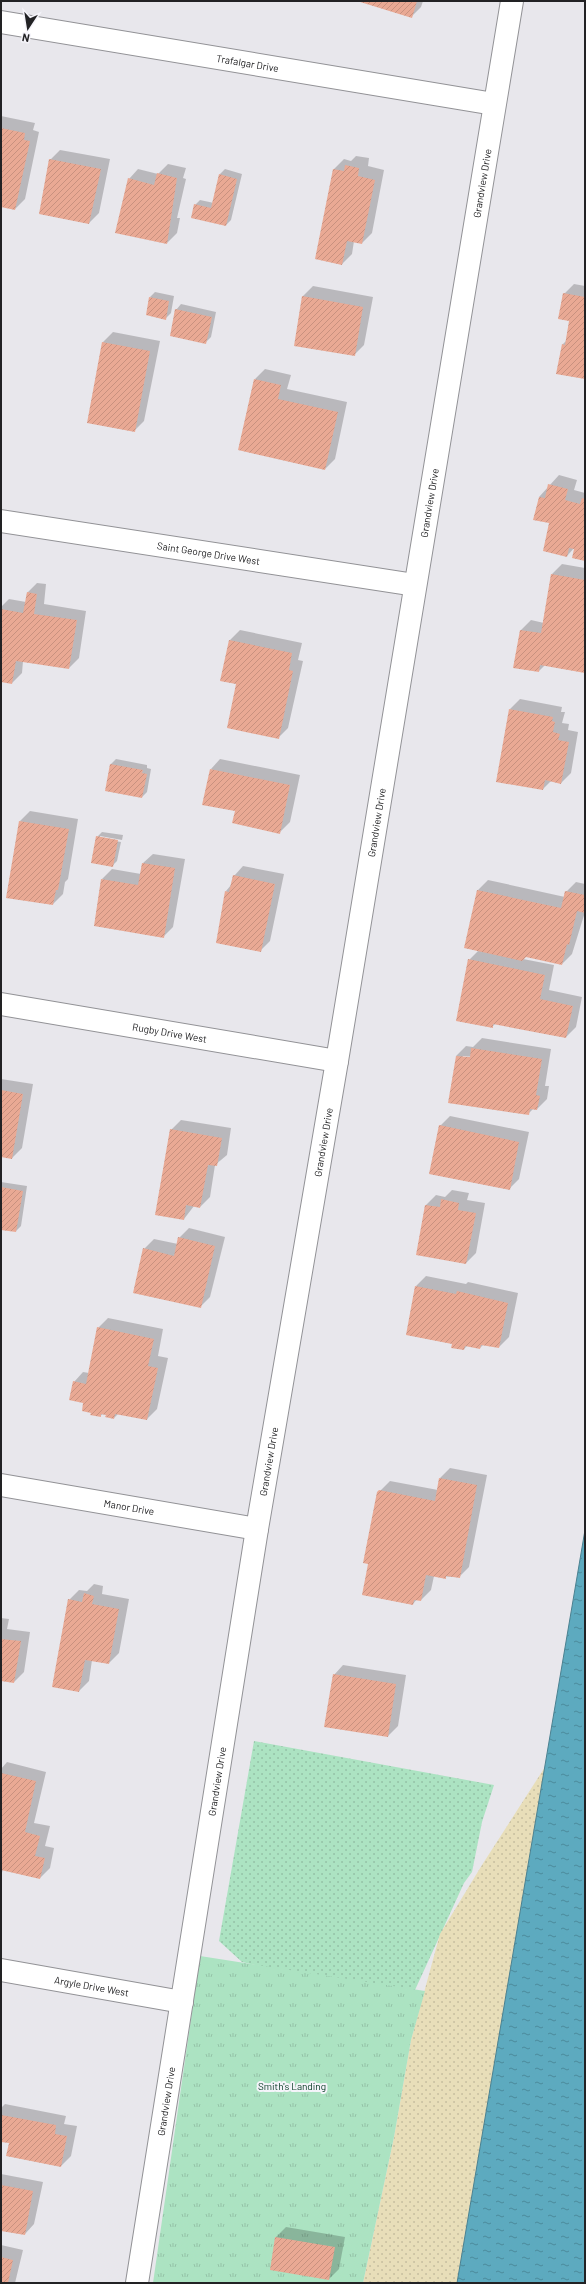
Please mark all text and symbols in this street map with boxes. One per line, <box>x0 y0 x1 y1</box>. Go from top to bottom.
north arrow <box>8 8 48 48</box>
text: N <box>21 31 31 45</box>
street label: Trafalgar Drive <box>215 52 280 74</box>
street label: Grandview Drive <box>470 148 494 219</box>
street label: Grandview Drive <box>418 467 441 538</box>
street label: Saint George Drive West <box>156 539 261 567</box>
street label: Grandview Drive <box>365 787 388 858</box>
street label: Rugby Drive West <box>132 1020 208 1045</box>
street label: Grandview Drive <box>311 1107 335 1177</box>
street label: Grandview Drive <box>257 1426 280 1497</box>
street label: Manor Drive <box>103 1497 155 1517</box>
street label: Grandview Drive <box>205 1746 228 1817</box>
street label: Argyle Drive West <box>53 1974 130 1999</box>
street label: Grandview Drive <box>155 2066 177 2137</box>
park label: Smith's Landing <box>258 2080 326 2092</box>

